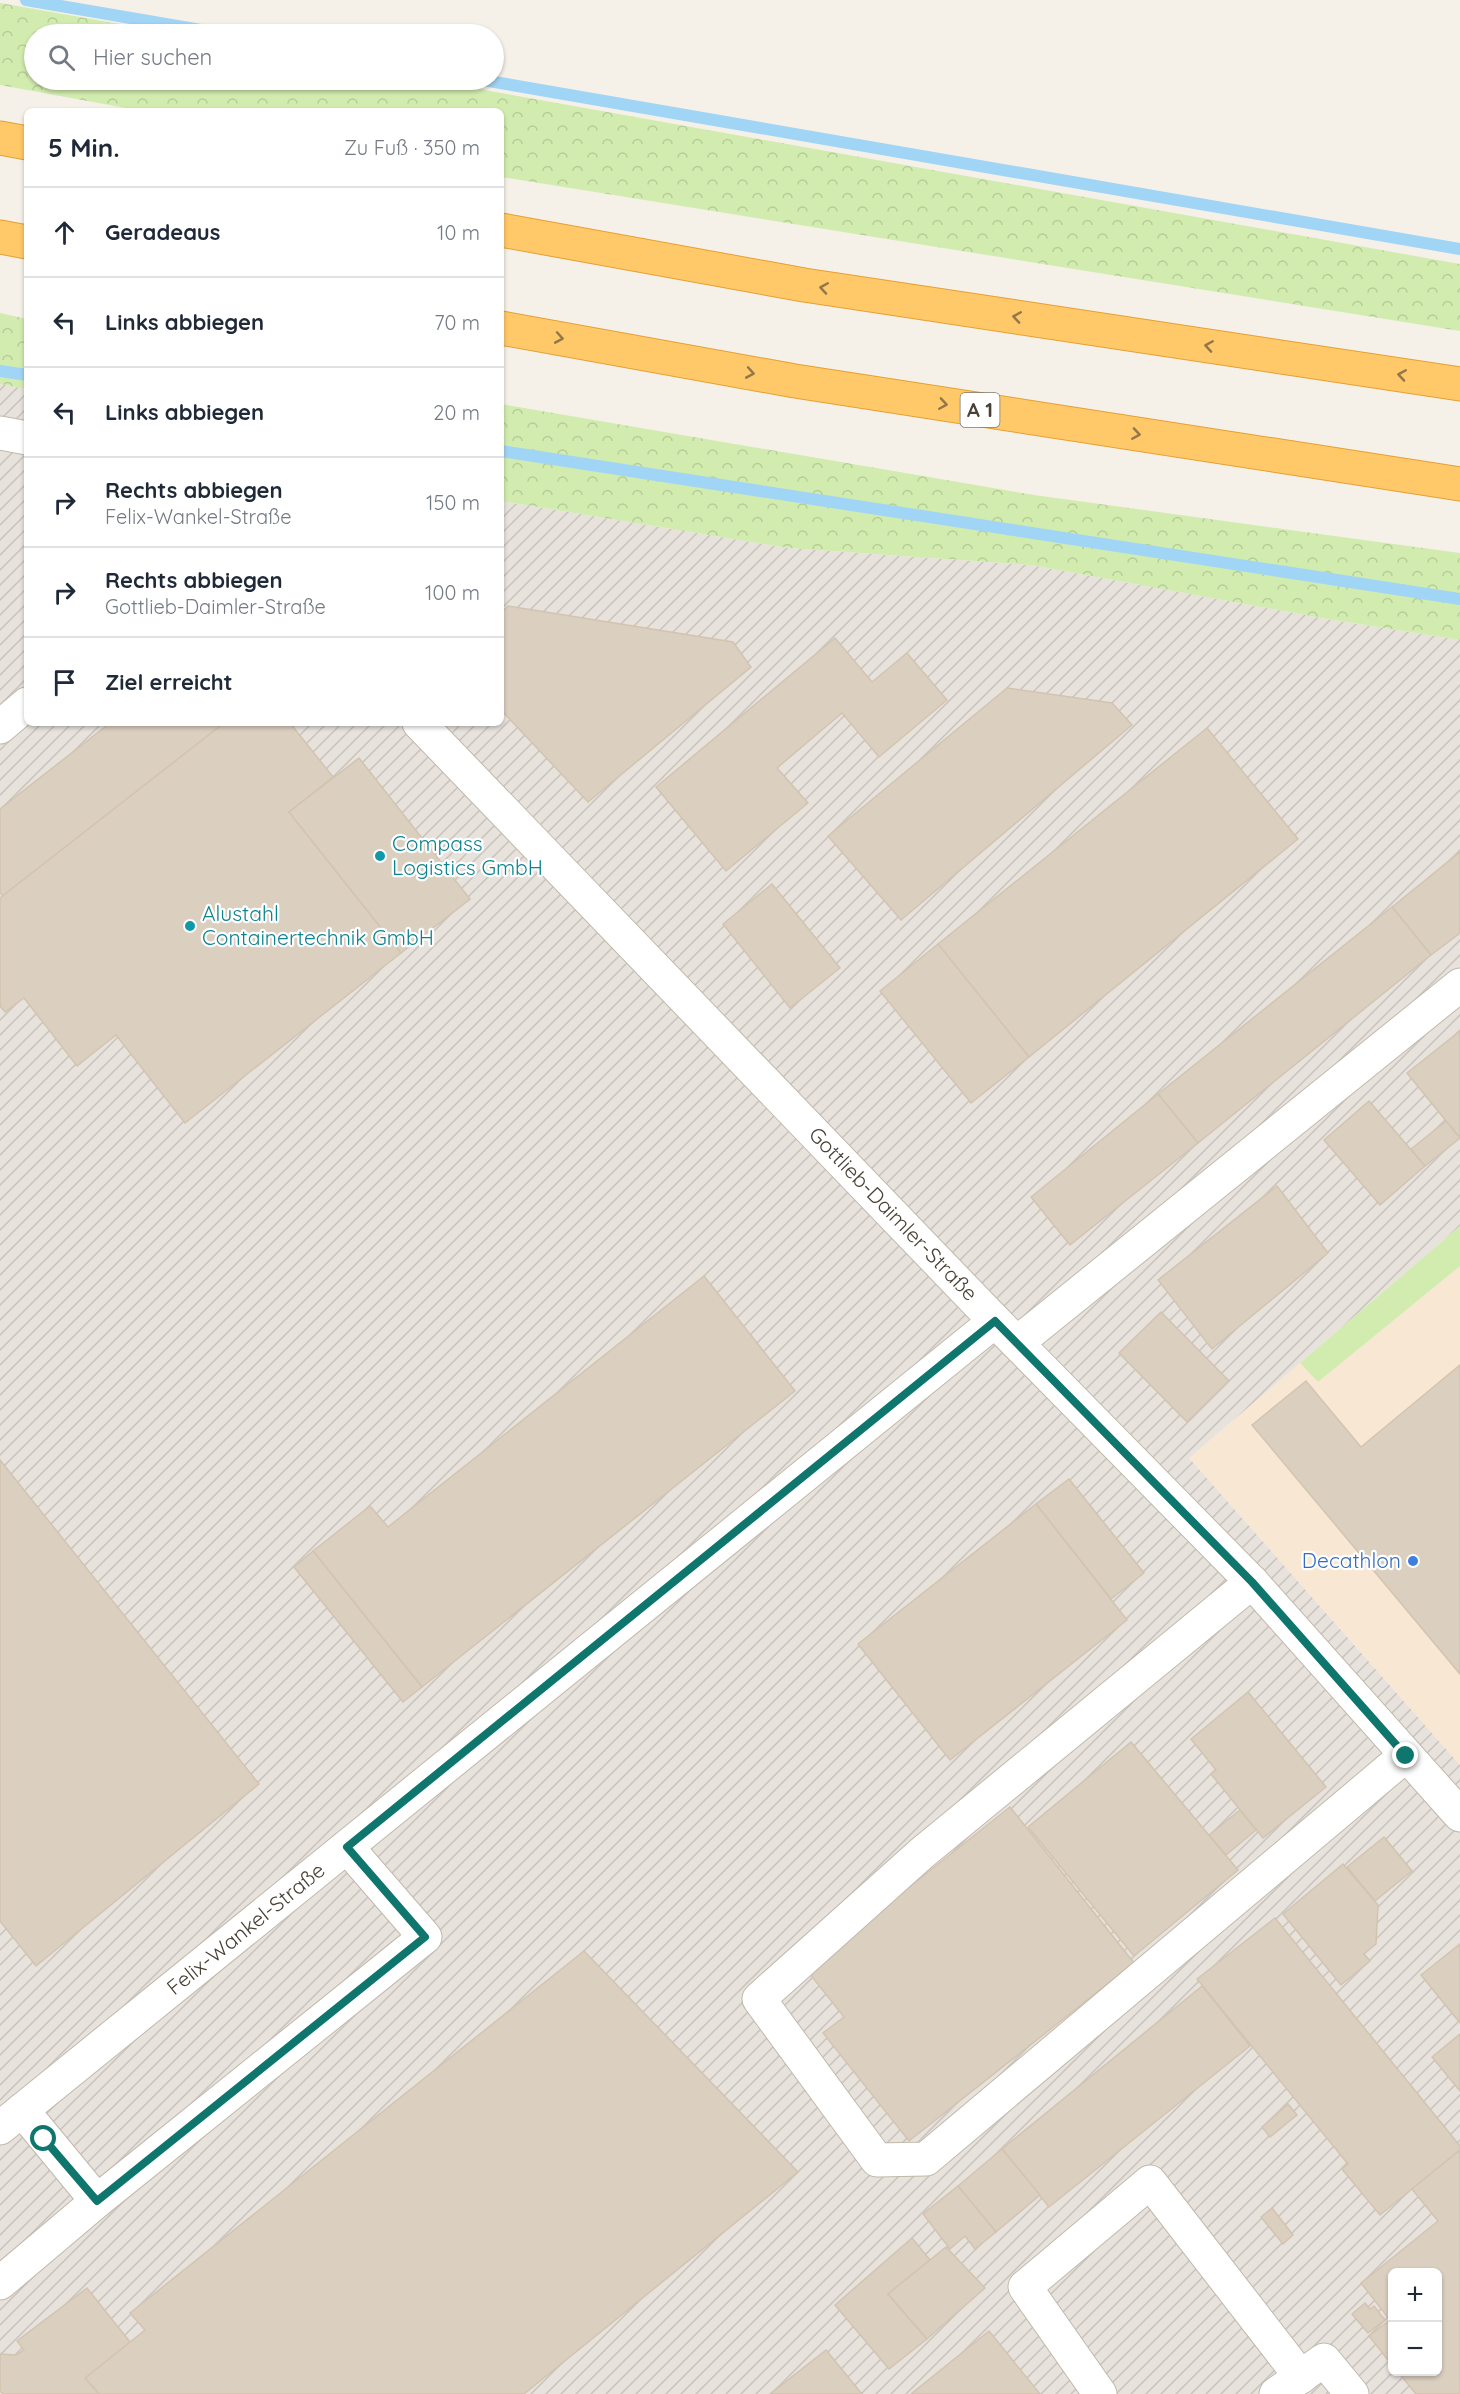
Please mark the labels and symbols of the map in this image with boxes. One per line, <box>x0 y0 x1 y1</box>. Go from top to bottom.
one-way arrow <box>819 282 829 295</box>
one-way arrow <box>1012 312 1021 324</box>
one-way arrow <box>553 331 563 344</box>
one-way arrow <box>1205 341 1214 353</box>
one-way arrow <box>745 366 755 379</box>
one-way arrow <box>1398 370 1407 382</box>
road number: A 1 <box>960 393 1000 427</box>
one-way arrow <box>938 397 948 409</box>
one-way arrow <box>1131 427 1140 439</box>
place label: Compass Logistics GmbH <box>392 830 543 880</box>
marker: Compass Logistics GmbH <box>373 849 387 863</box>
place label: Alustahl Containertechnik GmbH <box>202 900 434 950</box>
marker: Alustahl Containertechnik GmbH <box>183 919 197 933</box>
street label: Gottlieb-Daimler-Straße <box>804 1121 984 1306</box>
place label: Decathlon <box>1302 1547 1401 1573</box>
marker: Decathlon <box>1406 1554 1420 1568</box>
route end <box>1392 1742 1418 1768</box>
street label: Felix-Wankel-Straße <box>161 1857 330 2000</box>
route start <box>30 2125 56 2151</box>

